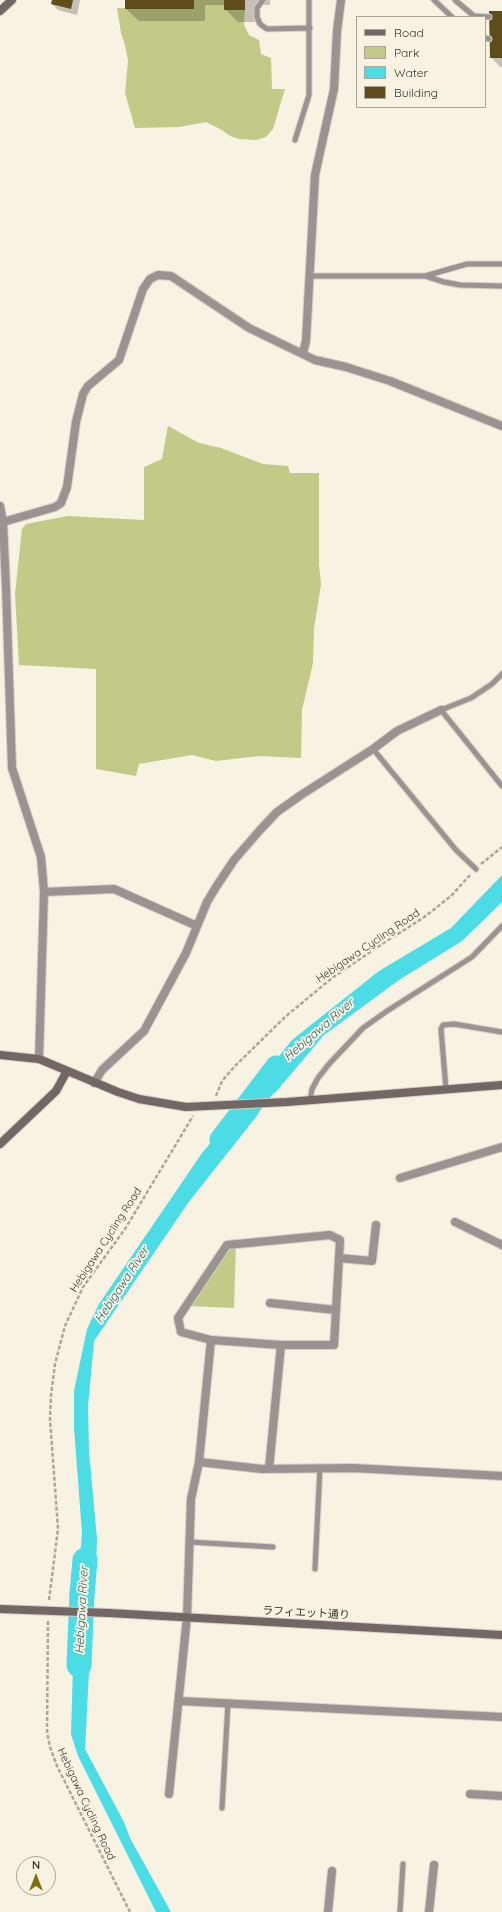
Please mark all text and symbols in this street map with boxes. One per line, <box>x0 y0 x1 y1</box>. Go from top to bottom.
legend <box>356 16 486 108</box>
text: Road <box>394 25 424 40</box>
text: Park <box>394 45 419 60</box>
text: Water <box>394 65 428 80</box>
text: Building <box>394 85 438 100</box>
street label: Hebigawa Cycling Road <box>314 906 422 986</box>
water label: Hebigawa River <box>281 996 357 1064</box>
street label: Hebigawa Cycling Road <box>67 1185 145 1295</box>
water label: Hebigawa River <box>92 1244 152 1326</box>
water label: Hebigawa River <box>73 1566 91 1654</box>
street label: ラフィエット通り <box>262 1604 350 1622</box>
street label: Hebigawa Cycling Road <box>54 1746 118 1862</box>
north arrow <box>16 1856 56 1896</box>
text: N <box>32 1858 40 1872</box>

